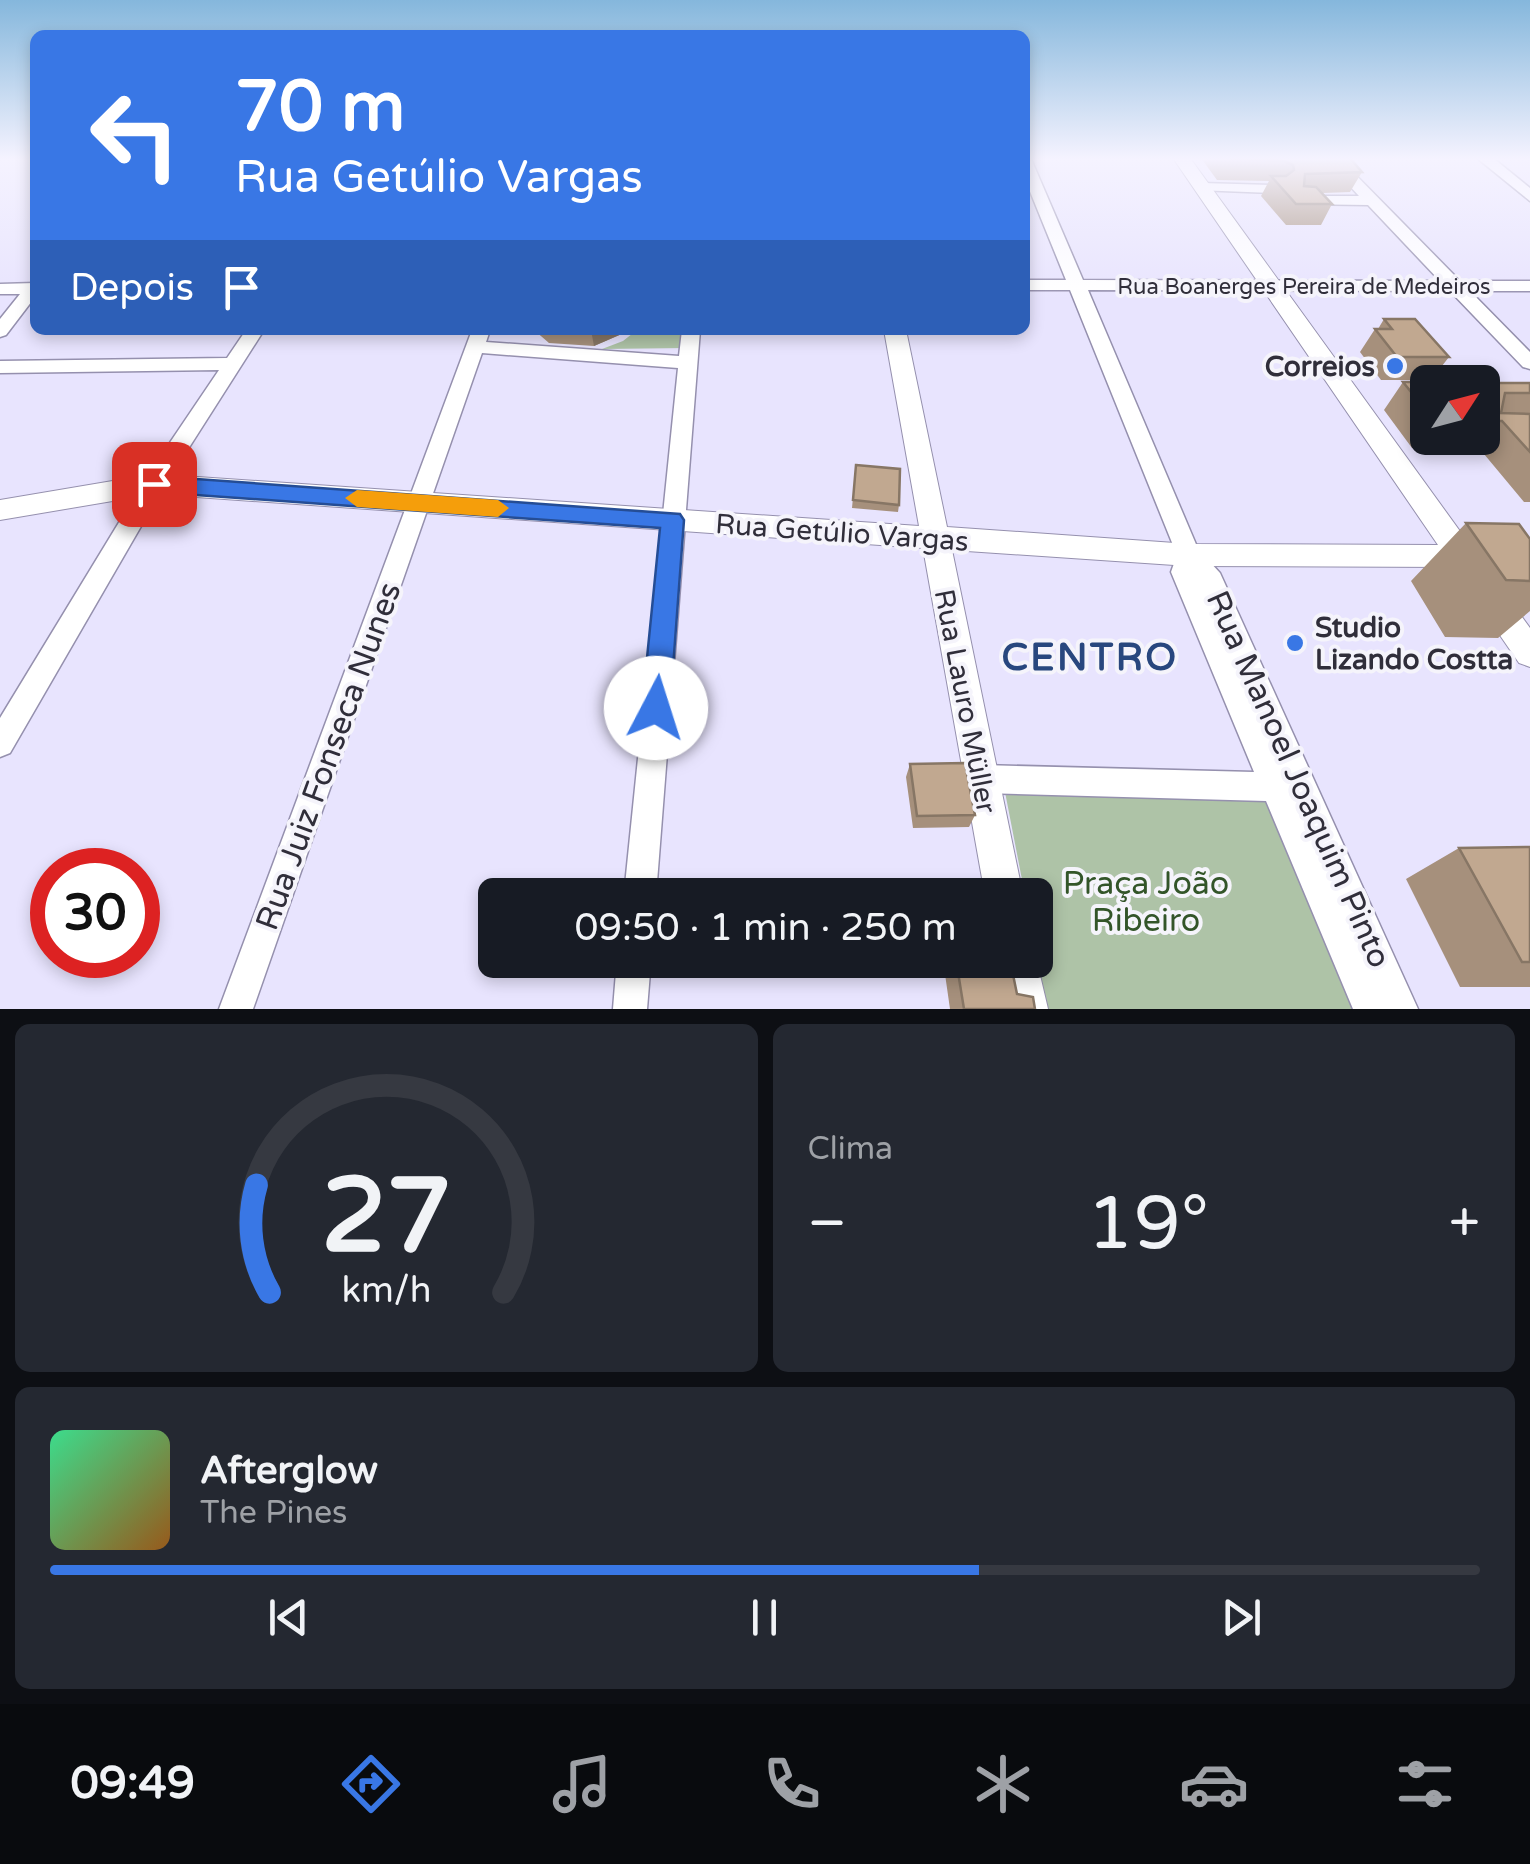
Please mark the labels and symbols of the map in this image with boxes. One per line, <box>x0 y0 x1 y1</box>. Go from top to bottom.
street label: Rua Boanerges Pereira de Medeiros <box>1117 274 1491 300</box>
place label: Correios <box>1265 350 1375 384</box>
marker: Correios <box>1384 355 1406 377</box>
north arrow <box>1410 365 1500 455</box>
pin <box>112 442 197 527</box>
street label: Rua Getúlio Vargas <box>714 507 970 559</box>
street label: Rua Juiz Fonseca Nunes <box>248 577 410 935</box>
street label: Rua Manoel Joaquim Pinto <box>1198 585 1398 974</box>
street label: Rua Lauro Müller <box>927 586 1003 816</box>
place label: Studio Lizando Costta <box>1315 611 1513 677</box>
marker: Studio Lizando Costta <box>1284 632 1306 654</box>
district label: CENTRO <box>1001 635 1179 681</box>
position arrow <box>604 656 708 760</box>
speed limit sign: 30 <box>30 848 160 978</box>
park label: Praça João Ribeiro <box>1063 865 1229 940</box>

